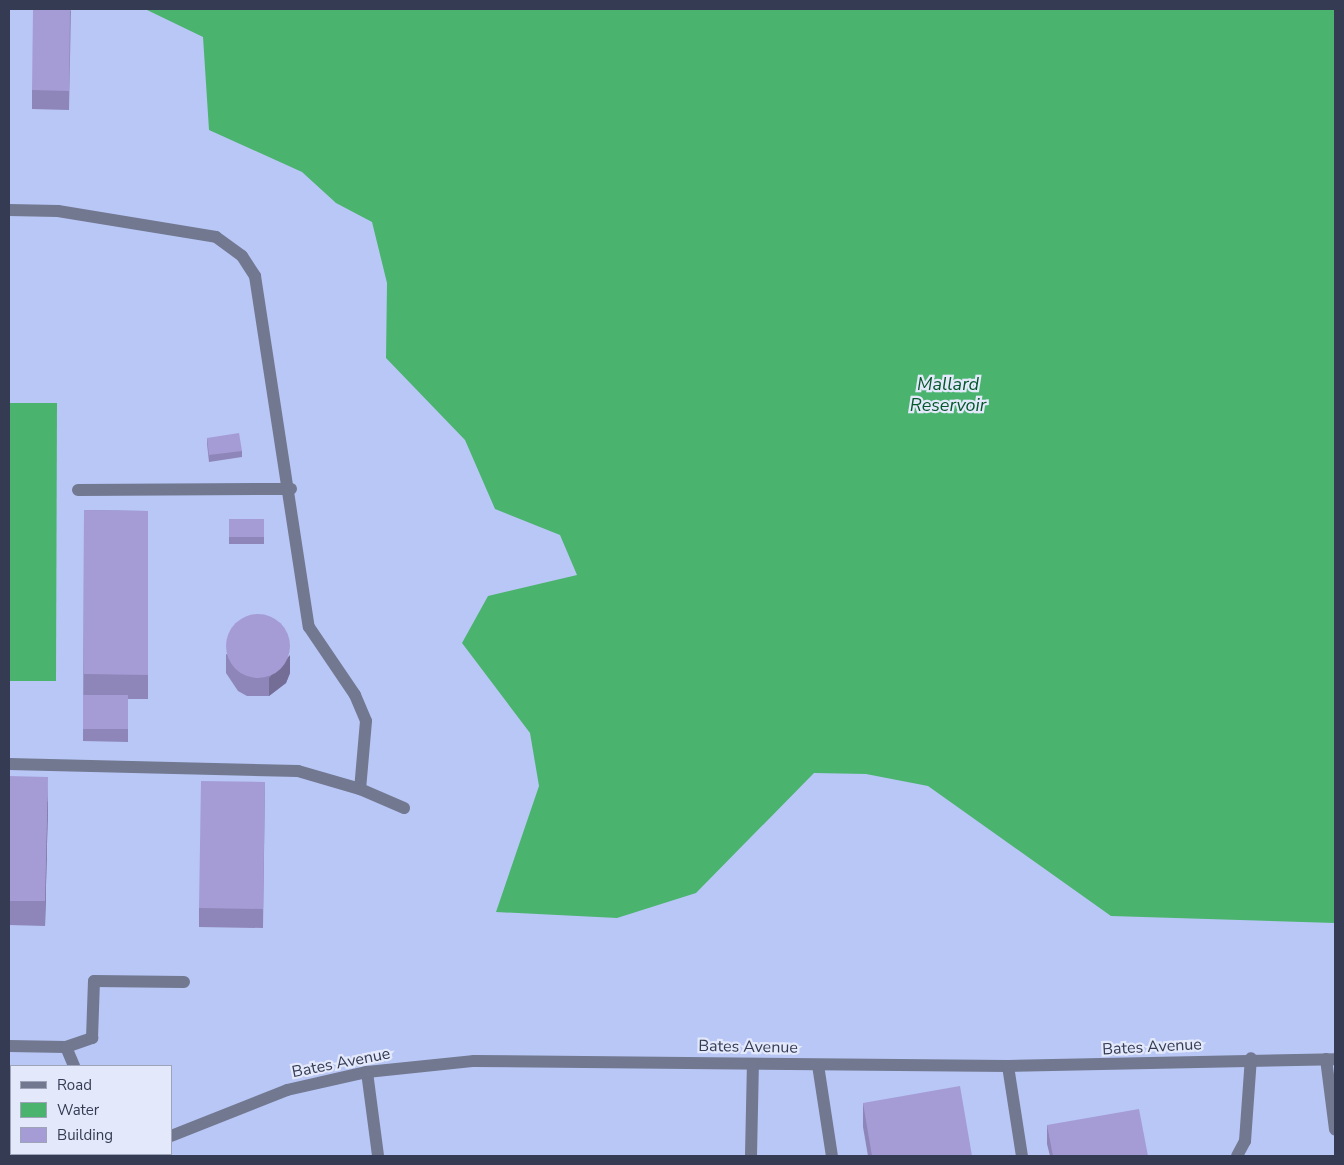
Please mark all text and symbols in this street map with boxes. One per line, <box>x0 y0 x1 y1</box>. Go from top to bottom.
water label: Mallard Reservoir <box>910 374 986 416</box>
street label: Bates Avenue <box>1102 1035 1202 1059</box>
street label: Bates Avenue <box>698 1037 798 1057</box>
street label: Bates Avenue <box>290 1044 392 1082</box>
legend <box>10 1065 172 1155</box>
text: Road <box>57 1075 92 1095</box>
text: Water <box>57 1100 99 1120</box>
text: Building <box>57 1125 113 1145</box>

